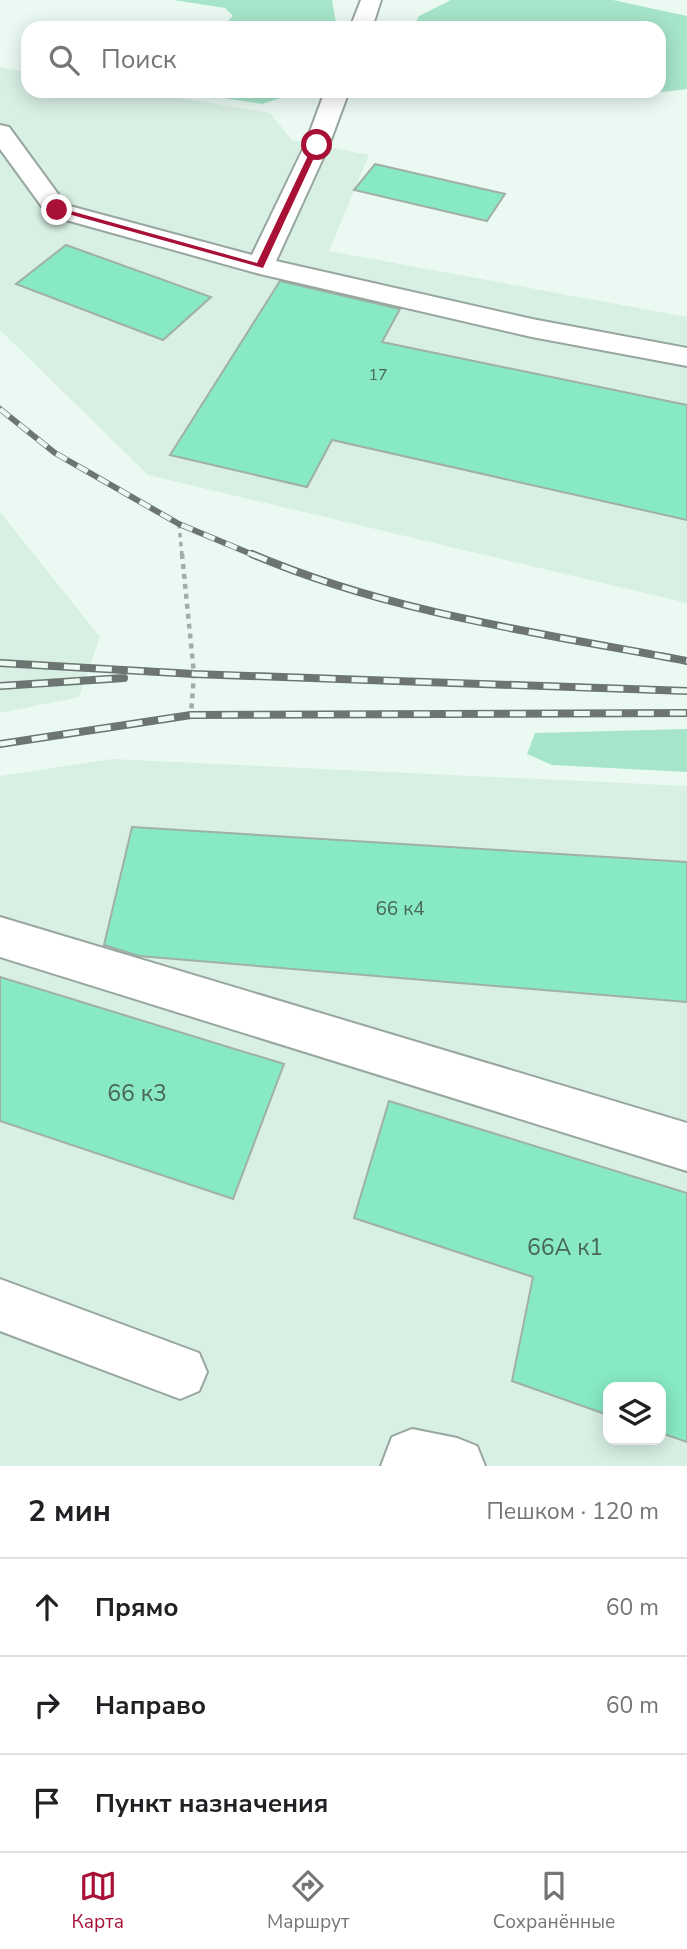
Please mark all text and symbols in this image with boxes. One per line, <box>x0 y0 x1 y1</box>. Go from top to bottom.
search box <box>21 21 666 98</box>
icon: search <box>45 41 83 79</box>
text: Поиск <box>101 42 177 77</box>
route start <box>301 129 332 160</box>
route end <box>41 194 72 225</box>
house number: 17 <box>368 364 388 386</box>
house number: 66 к4 <box>375 896 425 922</box>
house number: 66 к3 <box>107 1078 167 1109</box>
house number: 66А к1 <box>527 1232 603 1263</box>
map controls <box>603 1382 666 1445</box>
button: layers <box>603 1382 666 1445</box>
text: 2 мин <box>28 1491 111 1532</box>
text: Пешком · 120 m <box>486 1496 659 1527</box>
icon: ahead <box>28 1588 66 1626</box>
text: Прямо <box>95 1590 179 1625</box>
text: 60 m <box>606 1592 659 1623</box>
icon: right <box>28 1686 66 1724</box>
text: Направо <box>95 1688 206 1723</box>
text: 60 m <box>606 1690 659 1721</box>
icon: arrive <box>28 1784 66 1822</box>
text: Пункт назначения <box>95 1786 328 1821</box>
tab: Карта <box>72 1867 124 1935</box>
tab: Маршрут <box>267 1867 350 1935</box>
tab: Сохранённые <box>493 1867 615 1935</box>

